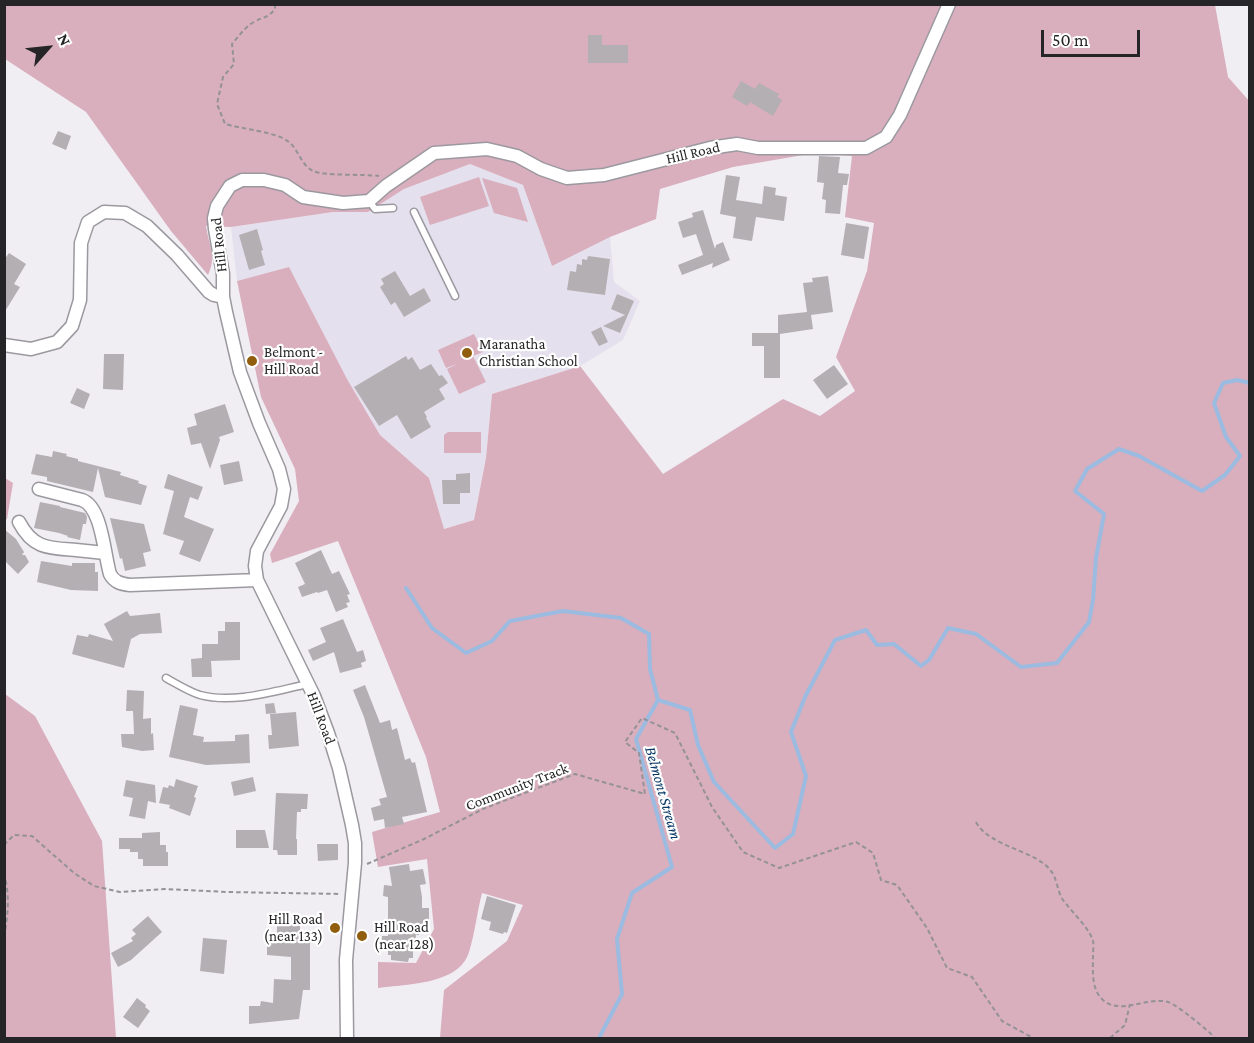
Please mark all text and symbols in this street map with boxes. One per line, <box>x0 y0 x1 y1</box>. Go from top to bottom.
north arrow <box>18 18 78 78</box>
scale bar <box>1044 18 1143 56</box>
text: 50 m <box>1052 30 1089 50</box>
text: N <box>54 31 75 48</box>
street label: Hill Road <box>664 138 722 168</box>
street label: Hill Road <box>207 217 231 273</box>
place label: Maranatha Christian School <box>479 335 578 370</box>
place label: Belmont - Hill Road <box>264 343 324 378</box>
marker: Maranatha Christian School <box>460 346 474 360</box>
marker: Belmont - Hill Road <box>245 354 259 368</box>
street label: Hill Road <box>303 689 339 747</box>
water label: Belmont Stream <box>641 744 685 842</box>
street label: Community Track <box>463 759 571 815</box>
place label: Hill Road (near 133) <box>264 910 323 945</box>
place label: Hill Road (near 128) <box>374 918 434 953</box>
marker: Hill Road (near 133) <box>328 921 342 935</box>
marker: Hill Road (near 128) <box>355 929 369 943</box>

